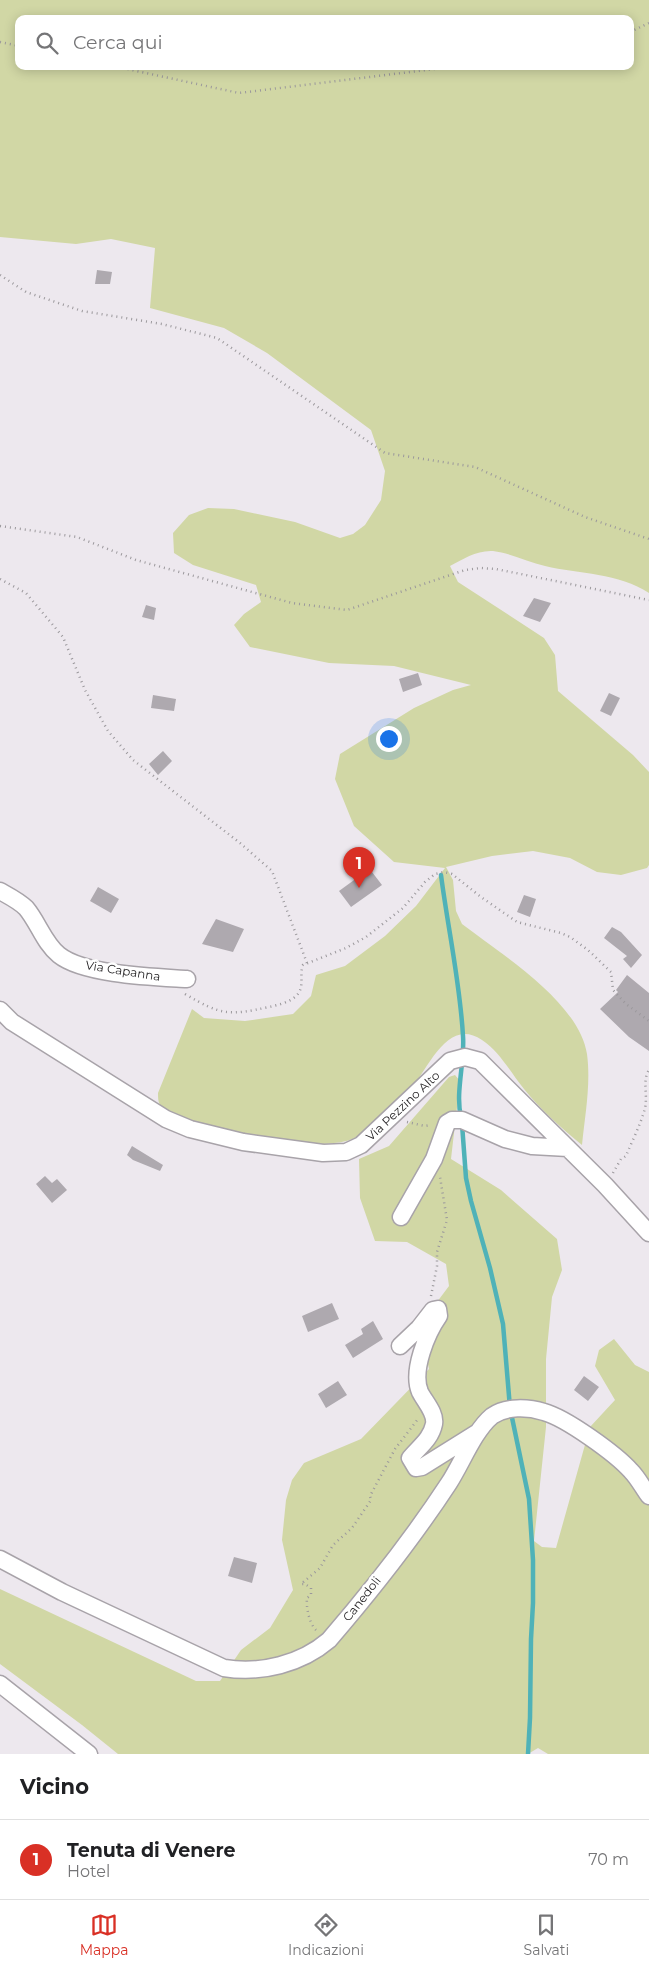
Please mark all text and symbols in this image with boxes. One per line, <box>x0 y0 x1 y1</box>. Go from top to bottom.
search box <box>15 15 634 70</box>
icon: search <box>33 29 61 57</box>
text: Cerca qui <box>73 31 163 54</box>
your location <box>376 726 402 752</box>
pin: 1 <box>343 847 375 888</box>
street label: Via Capanna <box>85 957 162 984</box>
street label: Via Pezzino Alto <box>363 1068 443 1144</box>
street label: Canedoli <box>339 1573 384 1624</box>
text: Vicino <box>20 1774 89 1799</box>
text: Tenuta di Venere <box>67 1839 235 1862</box>
text: 1 <box>33 1850 39 1869</box>
text: 70 m <box>588 1850 629 1869</box>
text: Hotel <box>67 1862 110 1881</box>
tab: Mappa <box>80 1911 129 1959</box>
tab: Indicazioni <box>288 1911 364 1959</box>
tab: Salvati <box>524 1911 569 1959</box>

